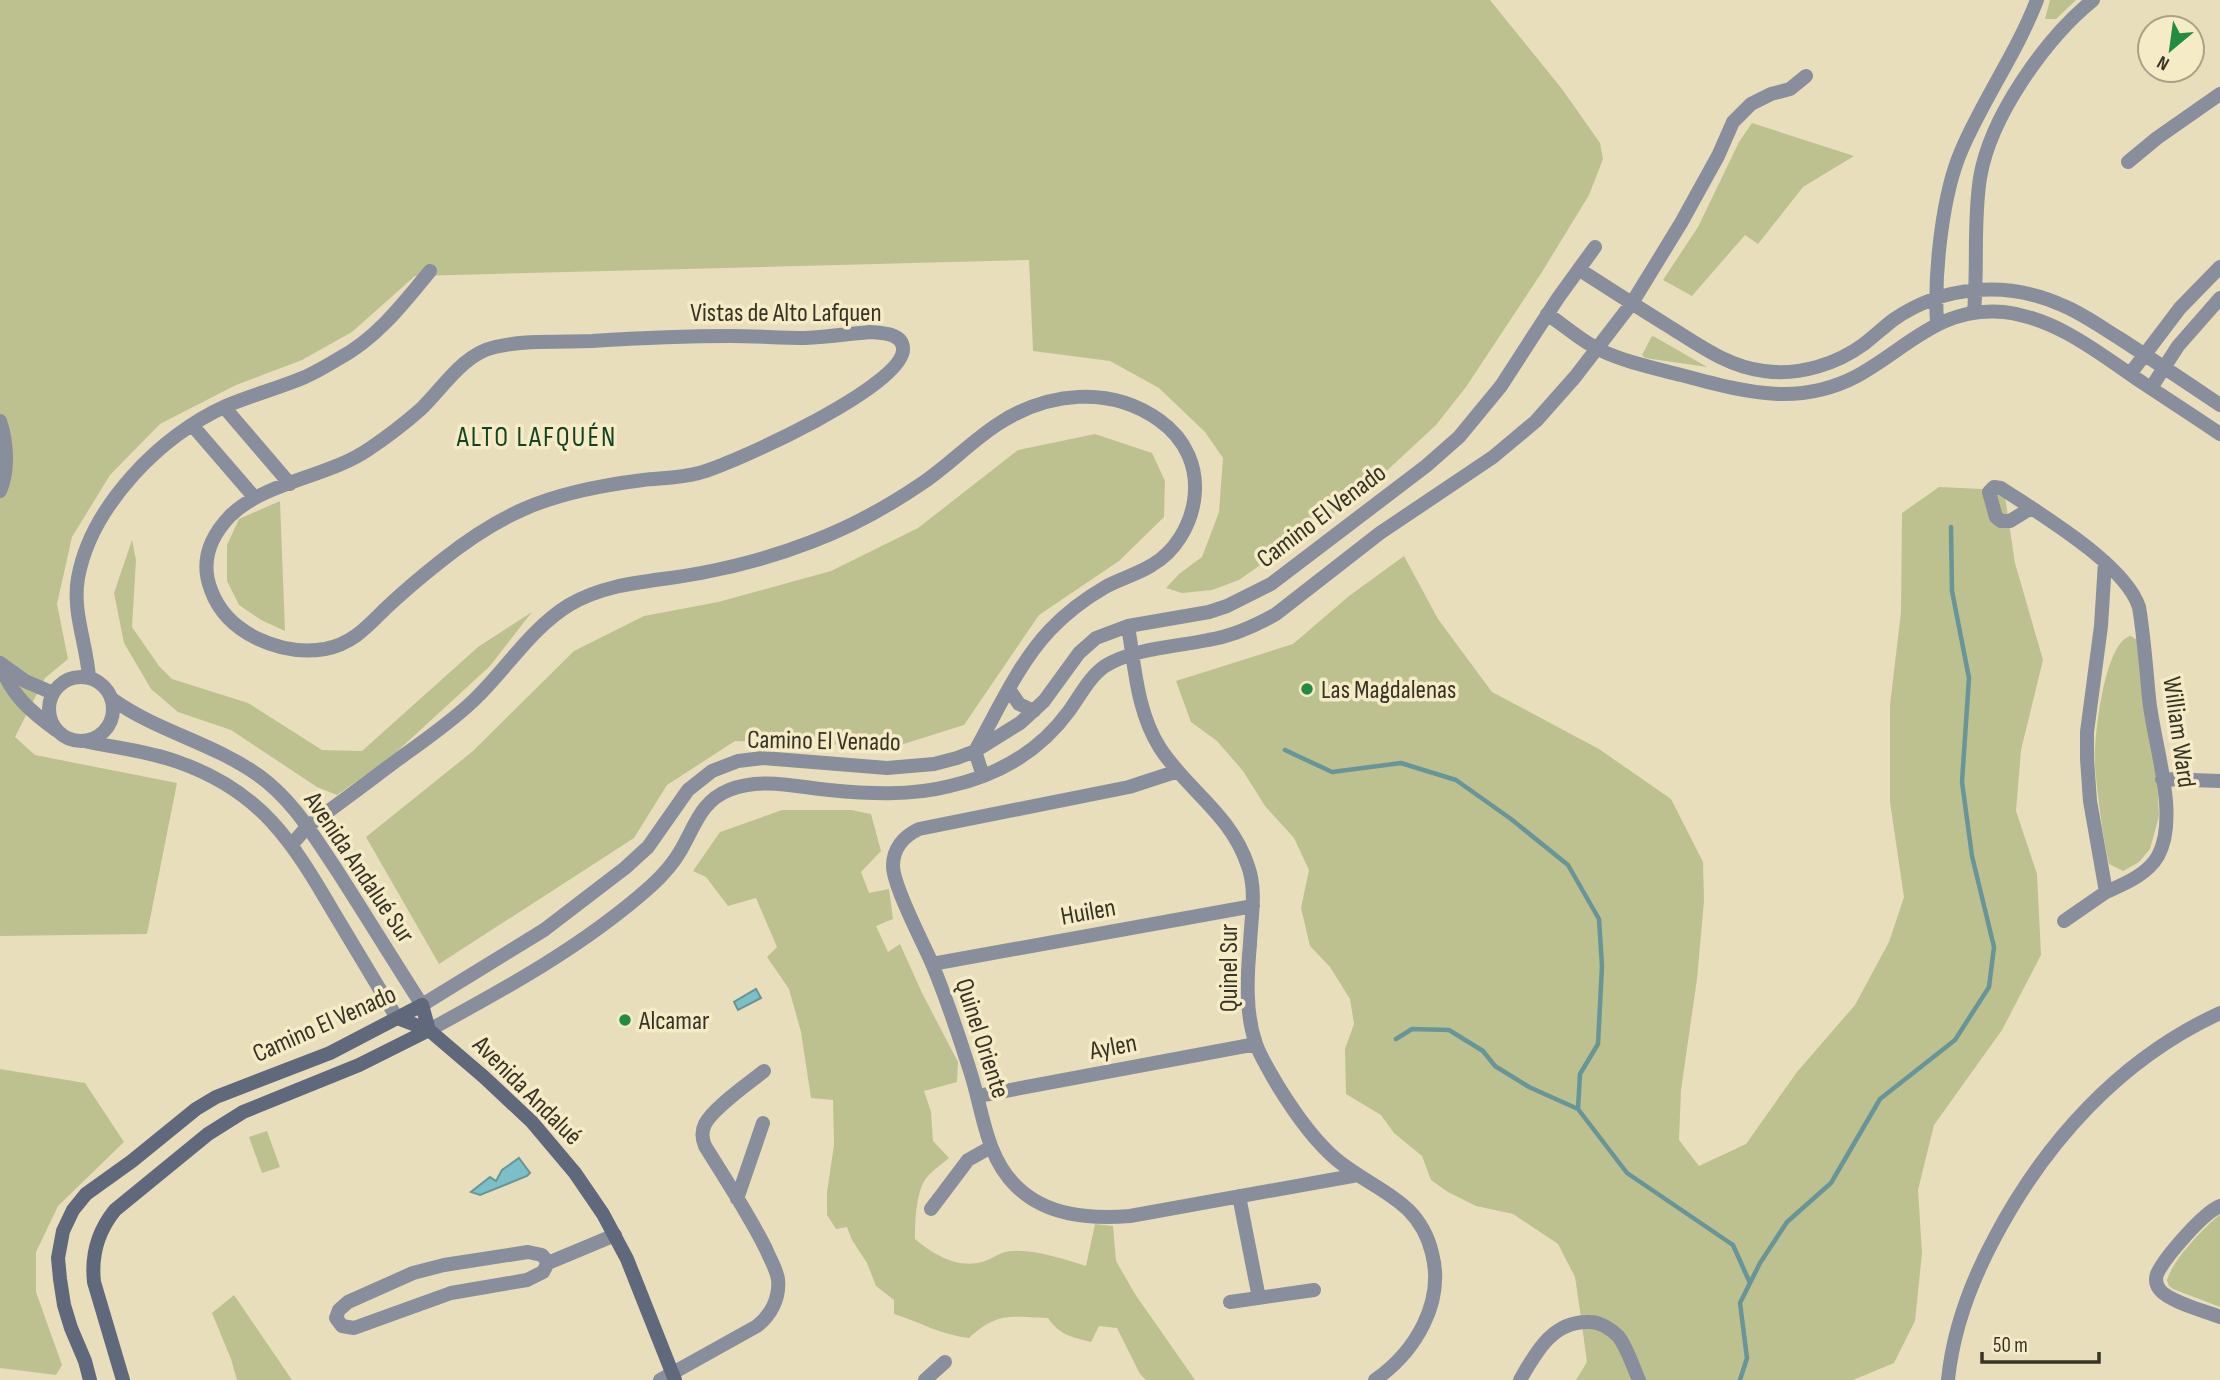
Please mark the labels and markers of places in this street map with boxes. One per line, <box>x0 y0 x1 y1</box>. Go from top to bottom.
place label: Las Magdalenas <box>1321 675 1456 706</box>
marker: Las Magdalenas <box>1299 681 1315 697</box>
place label: Alcamar <box>638 1006 710 1037</box>
marker: Alcamar <box>617 1012 633 1028</box>

